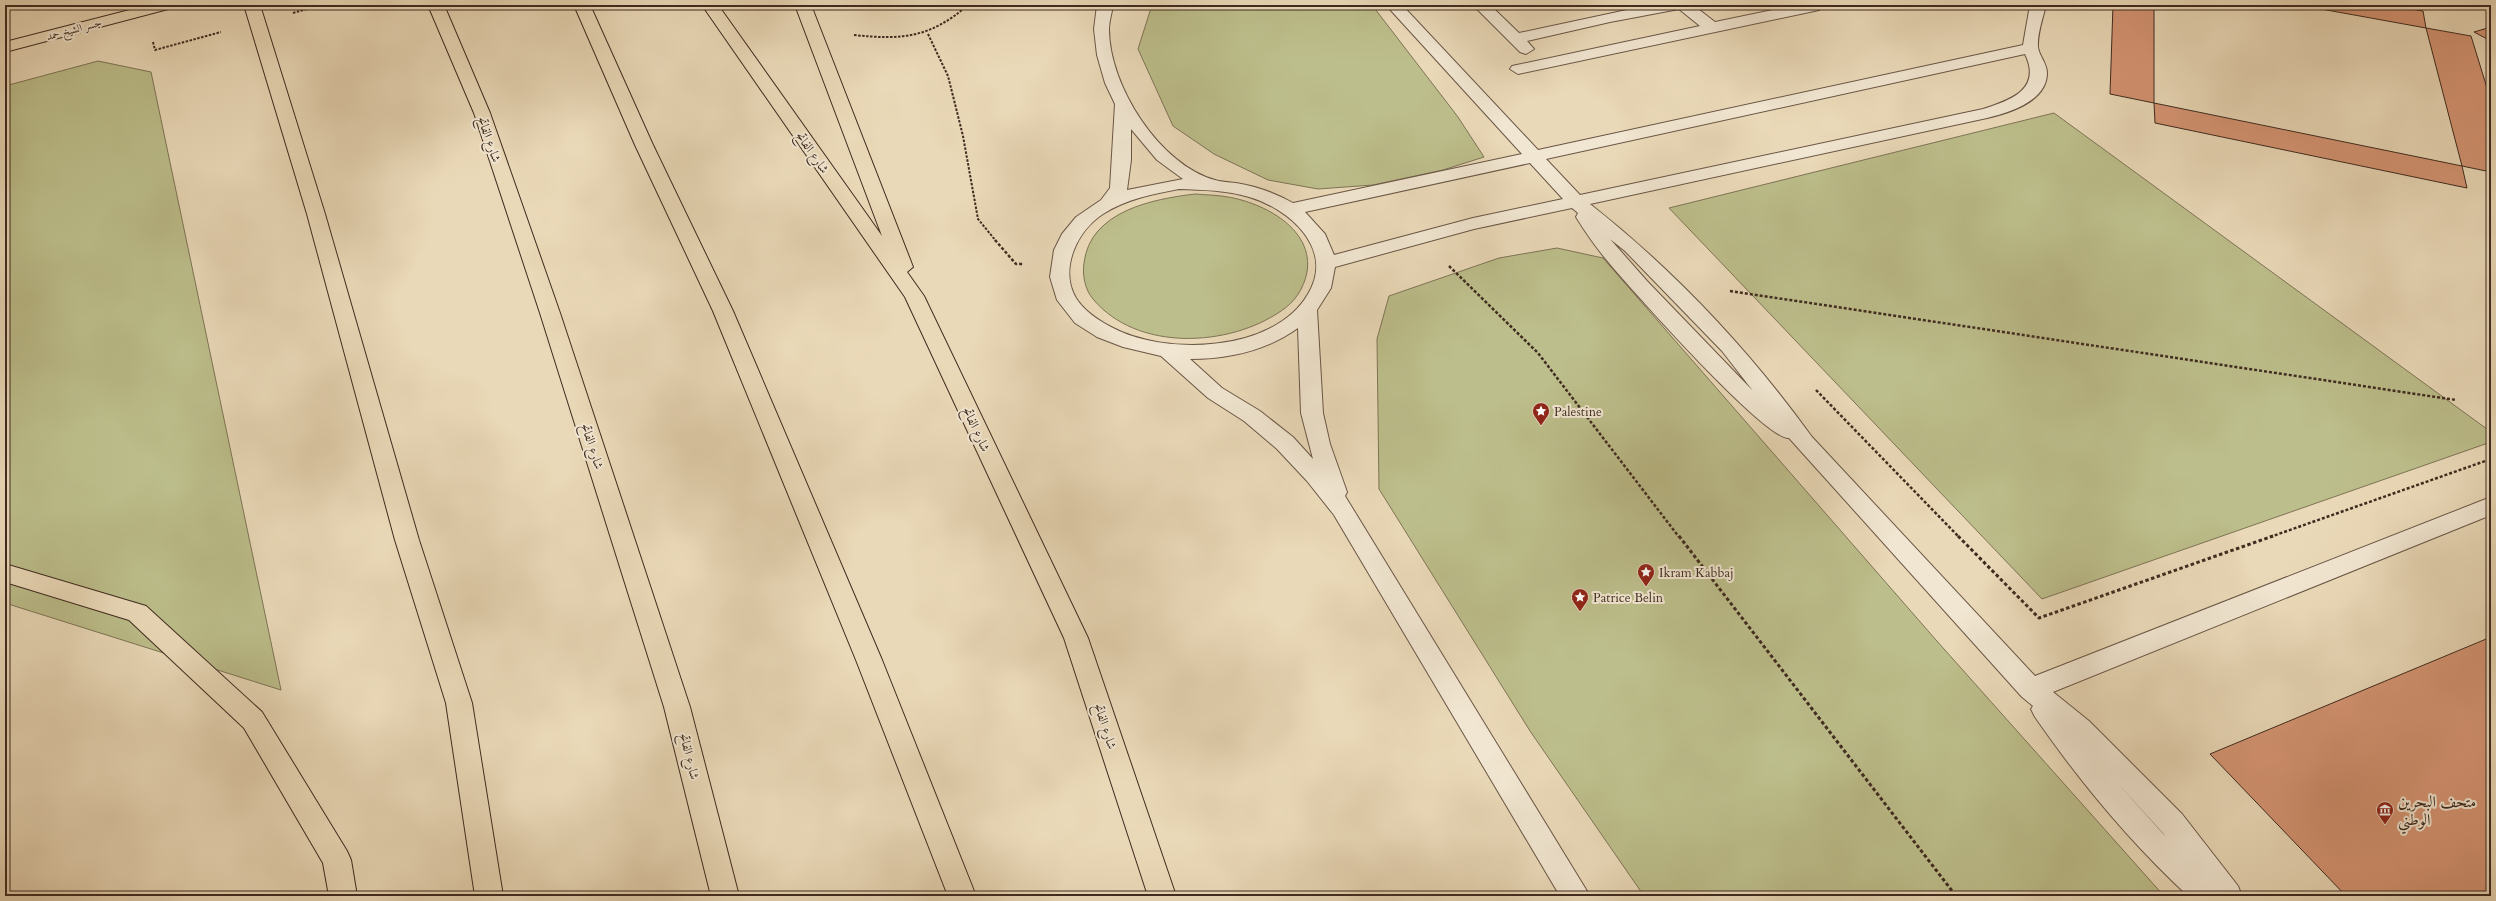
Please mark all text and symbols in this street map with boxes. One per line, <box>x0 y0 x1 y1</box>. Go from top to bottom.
street label: جسر الشيخ حمد <box>45 15 104 47</box>
street label: شارع الفاتح <box>471 114 505 165</box>
street label: شارع الفاتح <box>790 128 833 178</box>
place icon: Palestine <box>1531 401 1551 426</box>
place label: Palestine <box>1554 403 1602 421</box>
street label: شارع الفاتح <box>956 404 994 456</box>
street label: شارع الفاتح <box>574 421 608 472</box>
place icon: Ikram Kabbaj <box>1636 562 1656 587</box>
place label: Ikram Kabbaj <box>1659 564 1734 582</box>
place icon: Patrice Belin <box>1570 587 1590 612</box>
place label: Patrice Belin <box>1593 589 1664 607</box>
street label: شارع الفاتح <box>1087 701 1121 752</box>
street label: شارع الفاتح <box>673 731 704 782</box>
place label: متحف البحرين الوطني <box>2398 791 2476 835</box>
museum icon: متحف البحرين الوطني <box>2375 800 2395 825</box>

